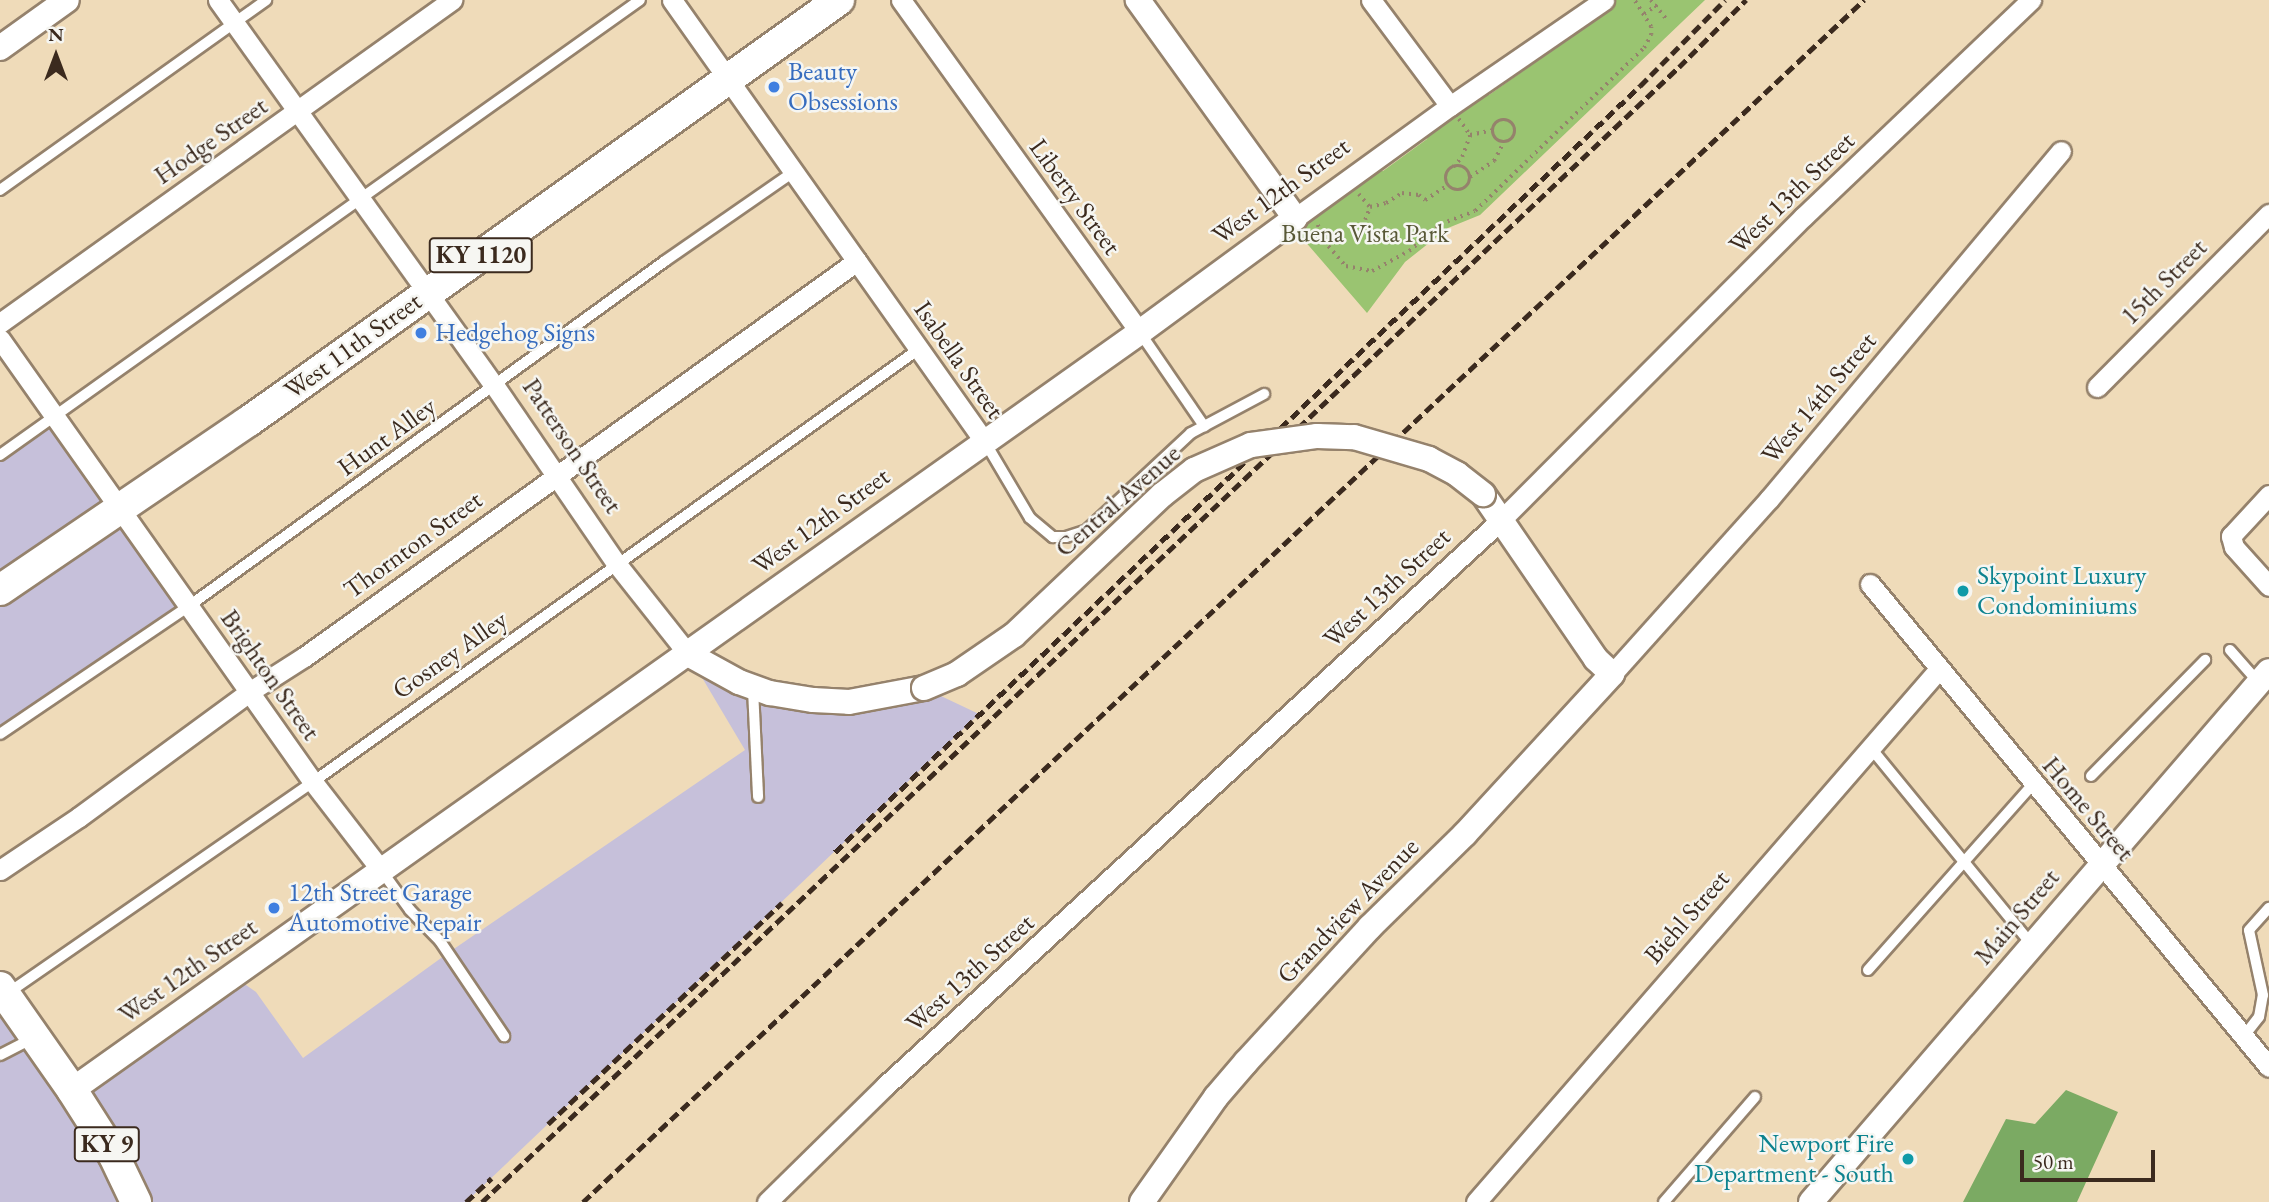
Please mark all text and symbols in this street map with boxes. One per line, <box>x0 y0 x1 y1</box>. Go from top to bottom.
north arrow <box>21 21 91 91</box>
text: N <box>48 22 64 47</box>
place label: Beauty Obsessions <box>788 56 898 118</box>
marker: Beauty Obsessions <box>766 79 782 95</box>
street label: Hodge Street <box>148 91 274 191</box>
street label: West 13th Street <box>1723 126 1861 260</box>
street label: West 12th Street <box>1206 131 1356 251</box>
street label: Liberty Street <box>1023 133 1127 261</box>
park label: Buena Vista Park <box>1281 218 1449 250</box>
street label: 15th Street <box>2114 232 2214 332</box>
road number: KY 1120 <box>428 234 534 276</box>
street label: West 11th Street <box>278 286 428 406</box>
street label: Isabella Street <box>907 295 1011 425</box>
place label: Hedgehog Signs <box>435 317 595 349</box>
marker: Hedgehog Signs <box>413 325 429 341</box>
street label: West 14th Street <box>1755 326 1883 470</box>
street label: Patterson Street <box>515 373 629 519</box>
street label: Hunt Alley <box>332 391 442 483</box>
street label: Central Avenue <box>1049 438 1187 564</box>
street label: West 12th Street <box>746 461 896 581</box>
street label: Thornton Street <box>338 484 488 606</box>
street label: West 13th Street <box>1317 521 1457 655</box>
place label: Skypoint Luxury Condominiums <box>1977 560 2146 622</box>
marker: Skypoint Luxury Condominiums <box>1955 583 1971 599</box>
street label: Brighton Street <box>214 604 326 746</box>
street label: Gosney Alley <box>387 604 513 706</box>
street label: Home Street <box>2035 750 2141 868</box>
street label: Grandview Avenue <box>1271 832 1425 990</box>
street label: Main Street <box>1968 863 2066 971</box>
street label: Biehl Street <box>1638 864 1736 970</box>
place label: 12th Street Garage Automotive Repair <box>288 877 482 938</box>
marker: 12th Street Garage Automotive Repair <box>266 900 282 916</box>
street label: West 13th Street <box>899 907 1041 1039</box>
street label: West 12th Street <box>113 912 263 1030</box>
road number: KY 9 <box>74 1124 140 1164</box>
place label: Newport Fire Department - South <box>1694 1128 1894 1190</box>
scale bar <box>2024 1136 2159 1180</box>
text: 50 m <box>2033 1148 2074 1175</box>
marker: Newport Fire Department - South <box>1900 1151 1916 1167</box>

